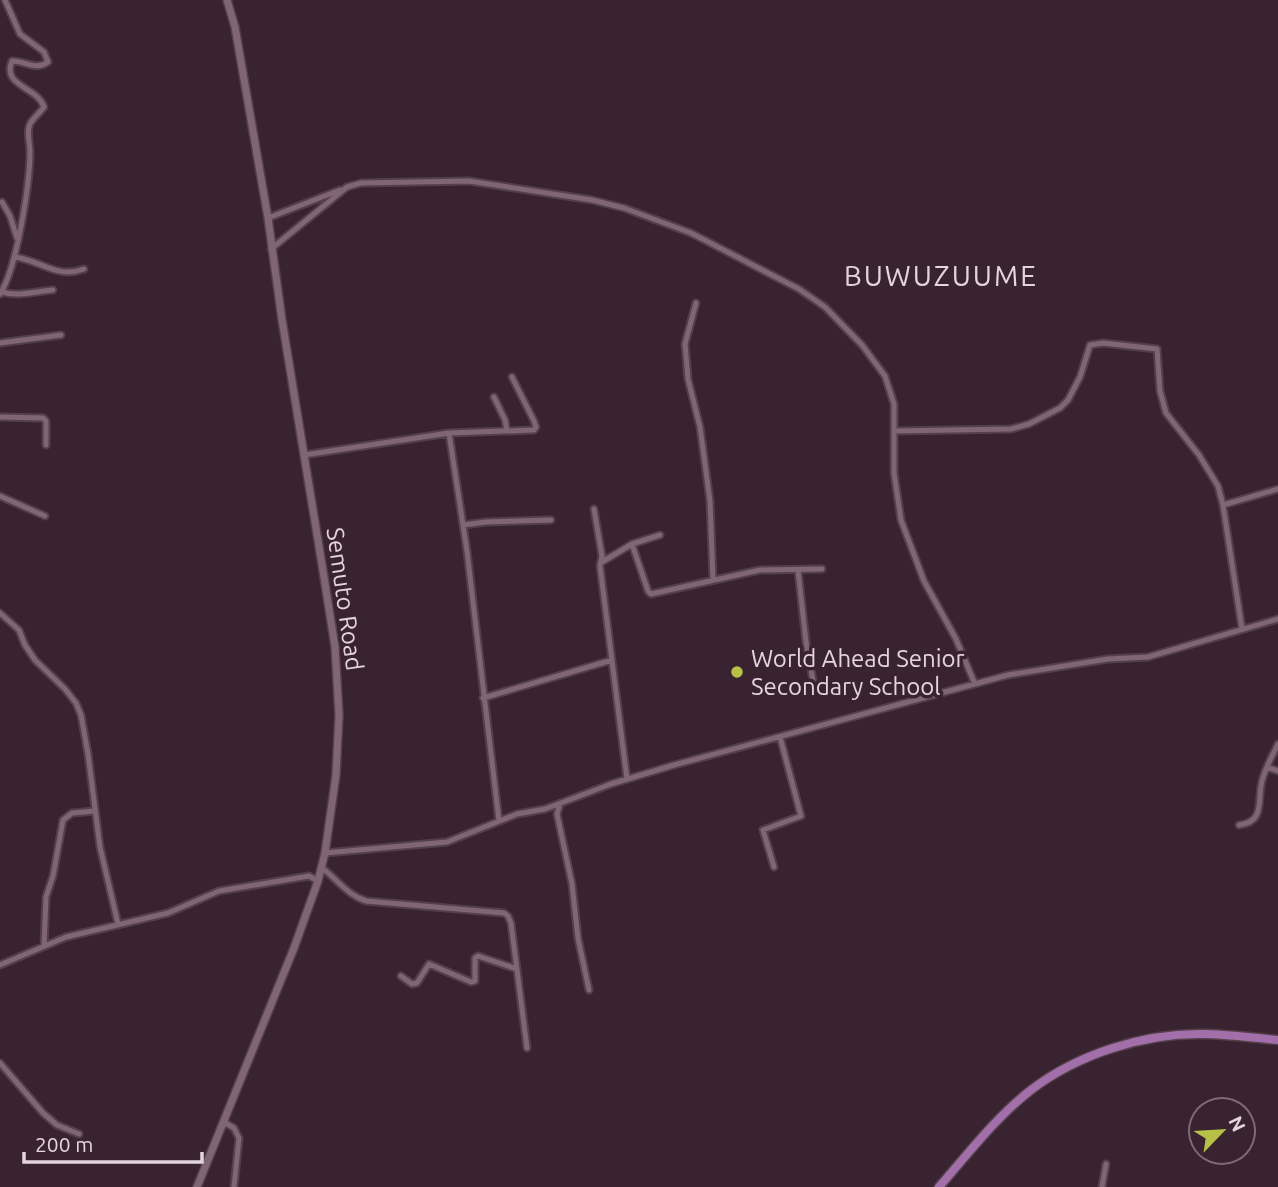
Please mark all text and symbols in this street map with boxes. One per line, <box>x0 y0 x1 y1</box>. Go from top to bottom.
district label: BUWUZUUME <box>844 260 1038 291</box>
street label: Semuto Road <box>322 526 368 672</box>
place label: World Ahead Senior Secondary School <box>751 645 965 700</box>
marker: World Ahead Senior Secondary School <box>729 664 745 680</box>
north arrow <box>1187 1096 1257 1166</box>
text: N <box>1224 1113 1250 1135</box>
scale bar <box>24 1120 203 1164</box>
text: 200 m <box>35 1132 93 1156</box>

